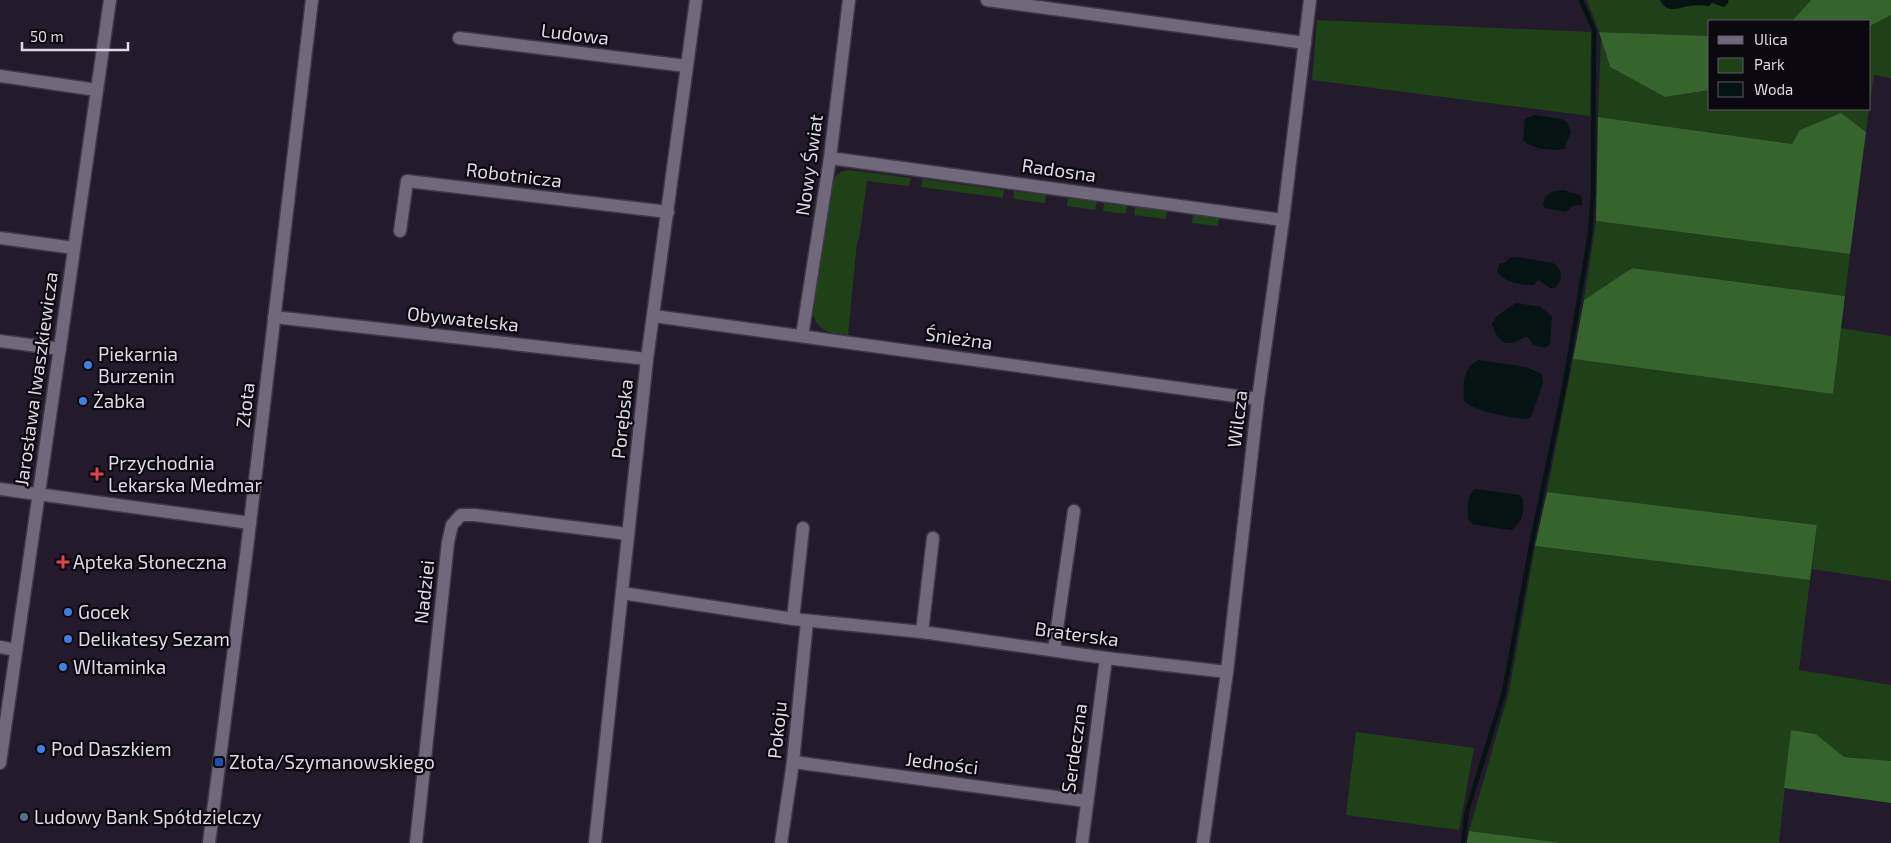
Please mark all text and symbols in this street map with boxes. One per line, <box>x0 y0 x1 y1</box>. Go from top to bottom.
street label: Ludowa <box>540 18 610 49</box>
scale bar <box>22 20 129 52</box>
legend <box>1708 20 1871 110</box>
text: 50 m <box>30 27 64 45</box>
text: Ulica <box>1754 30 1788 48</box>
text: Park <box>1754 55 1785 73</box>
text: Woda <box>1754 80 1793 98</box>
street label: Nowy Świat <box>790 113 827 217</box>
street label: Radosna <box>1020 153 1098 186</box>
street label: Robotnicza <box>465 157 563 192</box>
street label: Jarosława Iwaszkiewicza <box>9 270 62 488</box>
street label: Obywatelska <box>406 301 520 336</box>
street label: Śnieżna <box>924 321 994 354</box>
place label: Piekarnia Burzenin <box>98 342 178 387</box>
marker: Piekarnia Burzenin <box>82 359 94 371</box>
street label: Porębska <box>606 378 637 460</box>
street label: Złota <box>230 381 259 429</box>
place label: Żabka <box>93 389 145 412</box>
street label: Wilcza <box>1222 389 1251 449</box>
marker: Żabka <box>77 395 89 407</box>
place label: Przychodnia Lekarska Medmar <box>108 451 262 496</box>
marker: Przychodnia Lekarska Medmar <box>90 467 104 481</box>
place label: Apteka Słoneczna <box>73 550 227 573</box>
marker: Apteka Słoneczna <box>57 556 69 568</box>
street label: Nadziei <box>409 559 438 625</box>
place label: Gocek <box>78 600 130 623</box>
marker: Gocek <box>62 606 74 618</box>
street label: Braterska <box>1034 616 1121 651</box>
place label: Delikatesy Sezam <box>78 627 230 650</box>
marker: Delikatesy Sezam <box>62 633 74 645</box>
place label: WItaminka <box>73 655 166 678</box>
marker: WItaminka <box>57 661 69 673</box>
street label: Pokoju <box>762 700 791 760</box>
street label: Serdeczna <box>1056 702 1091 794</box>
place label: Pod Daszkiem <box>51 737 172 760</box>
marker: Pod Daszkiem <box>35 743 47 755</box>
street label: Jedności <box>904 747 980 778</box>
place label: Złota/Szymanowskiego <box>229 750 435 773</box>
marker: Złota/Szymanowskiego <box>213 756 225 768</box>
place label: Ludowy Bank Spółdzielczy <box>34 805 262 828</box>
marker: Ludowy Bank Spółdzielczy <box>18 811 30 823</box>

